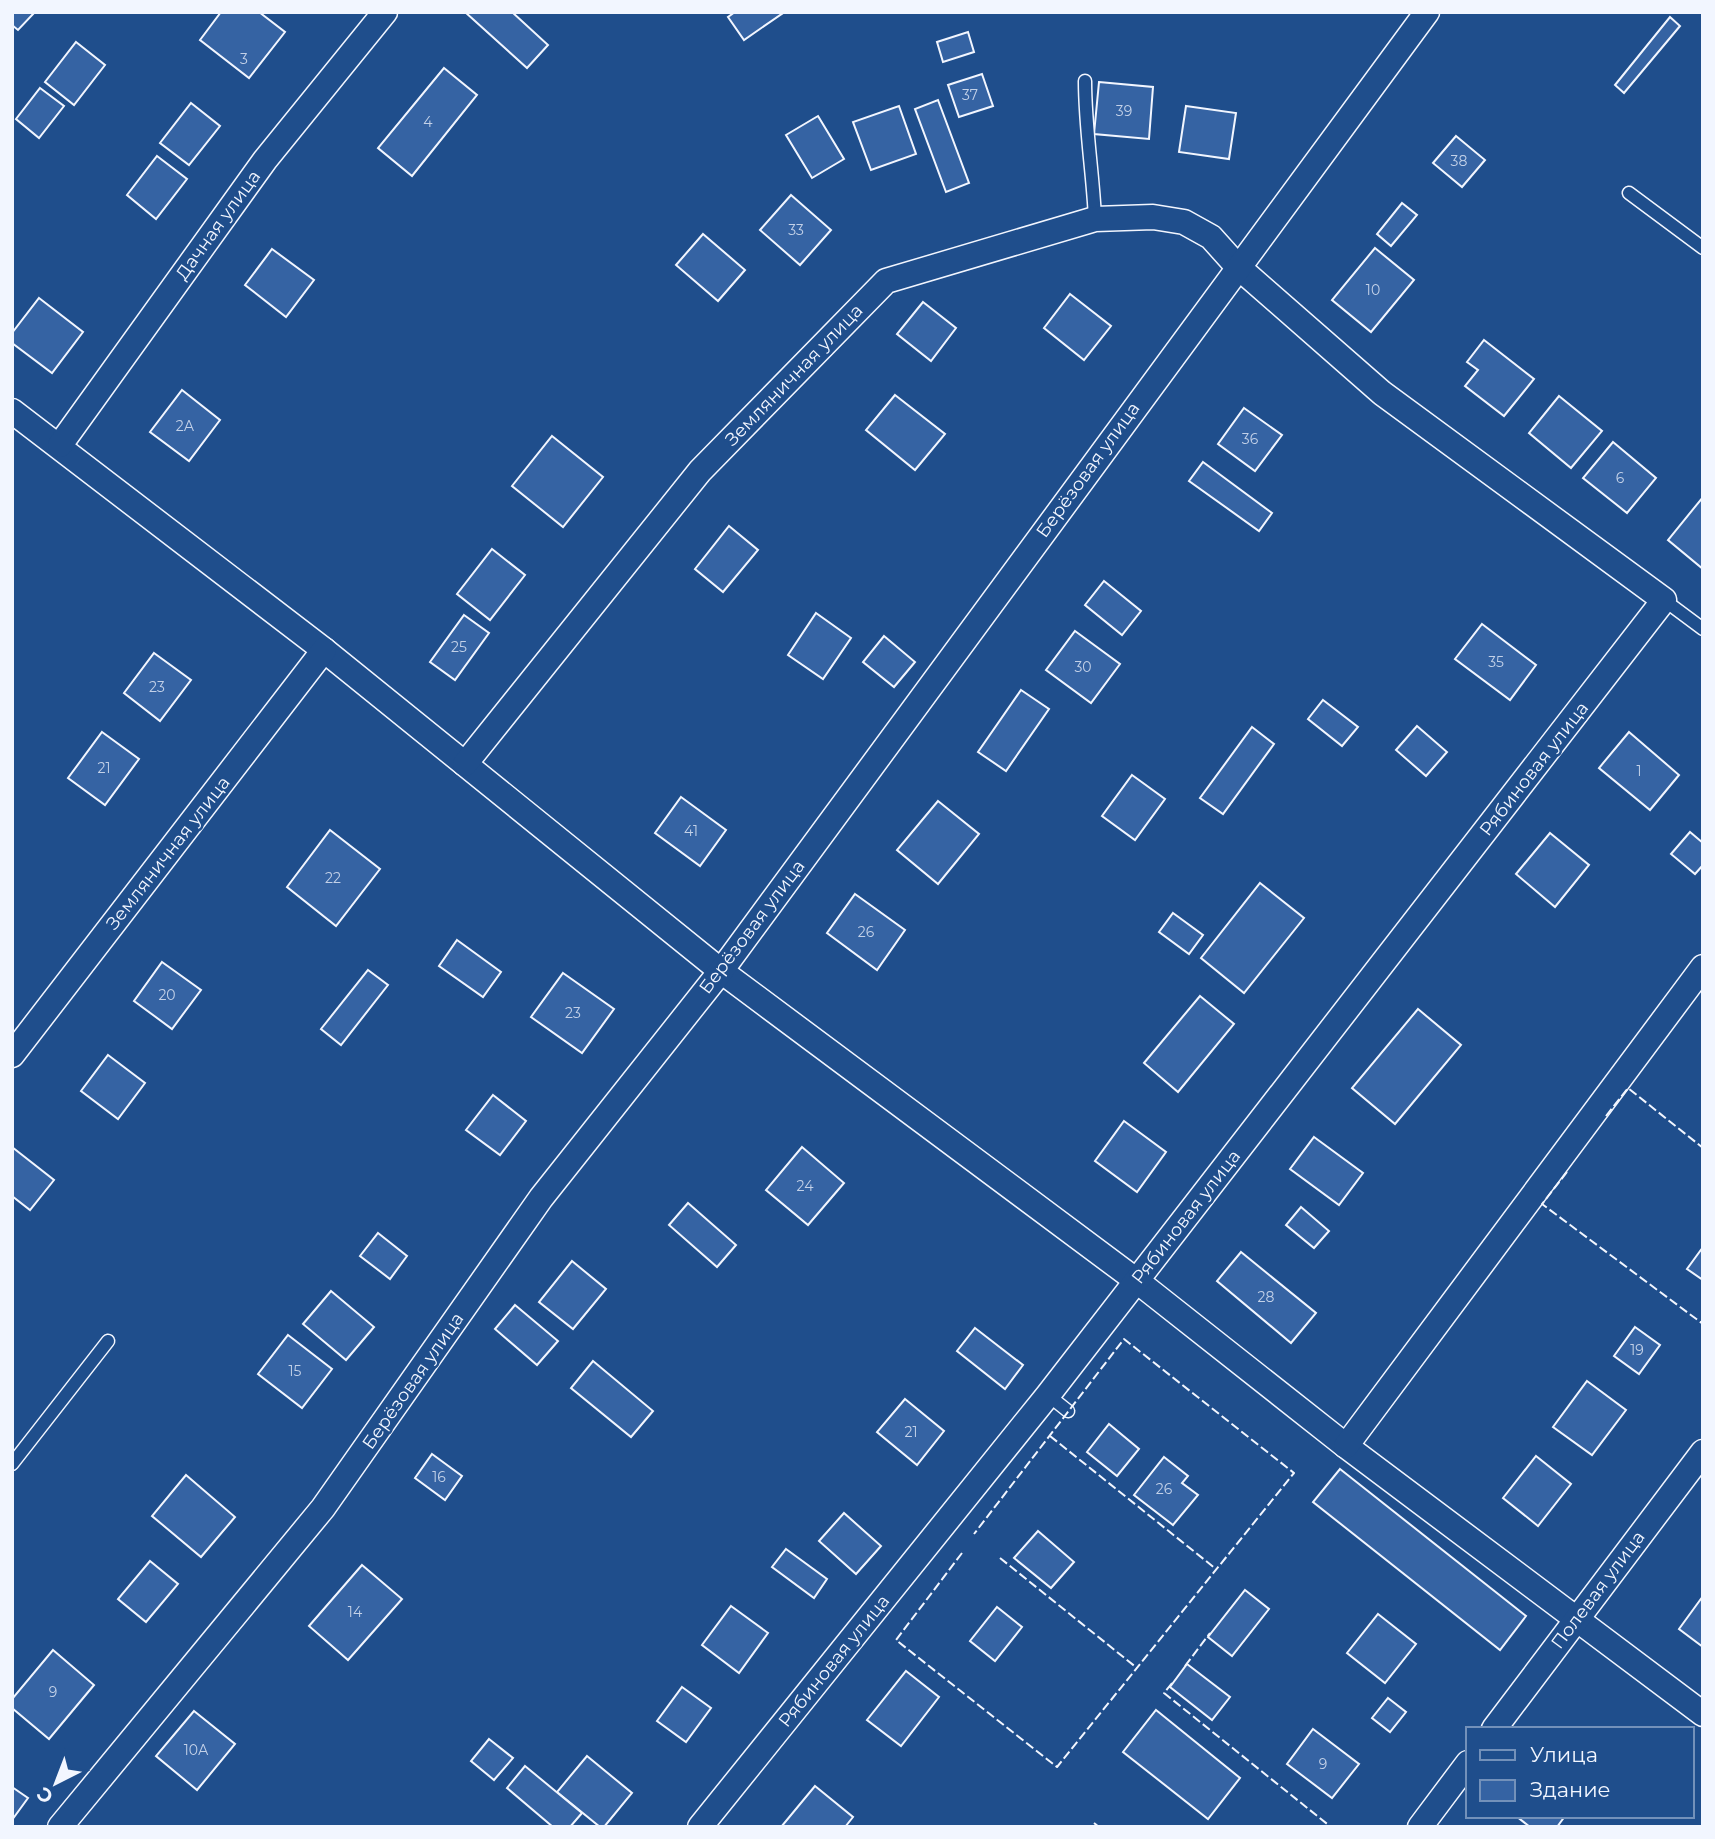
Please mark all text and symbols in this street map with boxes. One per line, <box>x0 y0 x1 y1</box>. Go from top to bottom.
house number: 3 <box>240 50 248 68</box>
house number: 37 <box>962 86 978 104</box>
house number: 39 <box>1116 102 1132 120</box>
house number: 4 <box>423 113 433 131</box>
house number: 38 <box>1451 152 1467 170</box>
street label: Дачная улица <box>171 166 265 284</box>
house number: 33 <box>788 221 804 239</box>
house number: 10 <box>1366 281 1380 299</box>
street label: Земляничная улица <box>721 300 867 450</box>
street label: Берёзовая улица <box>1031 398 1145 542</box>
house number: 2А <box>176 417 195 435</box>
house number: 36 <box>1242 430 1259 448</box>
house number: 6 <box>1616 469 1625 487</box>
house number: 25 <box>451 638 467 656</box>
house number: 35 <box>1488 653 1504 671</box>
house number: 30 <box>1074 658 1092 676</box>
house number: 23 <box>149 678 165 696</box>
street label: Рябиновая улица <box>1475 698 1593 840</box>
house number: 21 <box>97 759 111 777</box>
house number: 1 <box>1636 762 1642 780</box>
street label: Земляничная улица <box>101 772 235 934</box>
house number: 41 <box>684 822 698 840</box>
street label: Берёзовая улица <box>694 856 810 998</box>
house number: 22 <box>325 869 341 887</box>
house number: 26 <box>858 923 875 941</box>
house number: 20 <box>158 986 176 1004</box>
house number: 23 <box>565 1004 581 1022</box>
street label: Рябиновая улица <box>1127 1146 1245 1288</box>
house number: 24 <box>797 1177 814 1195</box>
house number: 28 <box>1258 1288 1275 1306</box>
street label: Берёзовая улица <box>358 1308 468 1454</box>
house number: 19 <box>1630 1341 1644 1359</box>
house number: 15 <box>289 1362 302 1380</box>
house number: 21 <box>904 1423 918 1441</box>
house number: 16 <box>432 1468 446 1486</box>
house number: 26 <box>1156 1480 1173 1498</box>
street label: Полевая улица <box>1546 1527 1650 1653</box>
street label: Рябиновая улица <box>774 1590 894 1732</box>
house number: 14 <box>348 1603 363 1621</box>
house number: 9 <box>49 1683 57 1701</box>
legend <box>1466 1727 1694 1818</box>
house number: 10А <box>184 1741 209 1759</box>
text: Улица <box>1530 1742 1598 1767</box>
north arrow <box>21 1748 91 1818</box>
house number: 9 <box>1319 1755 1327 1773</box>
text: Здание <box>1530 1777 1611 1802</box>
text: С <box>32 1782 58 1808</box>

